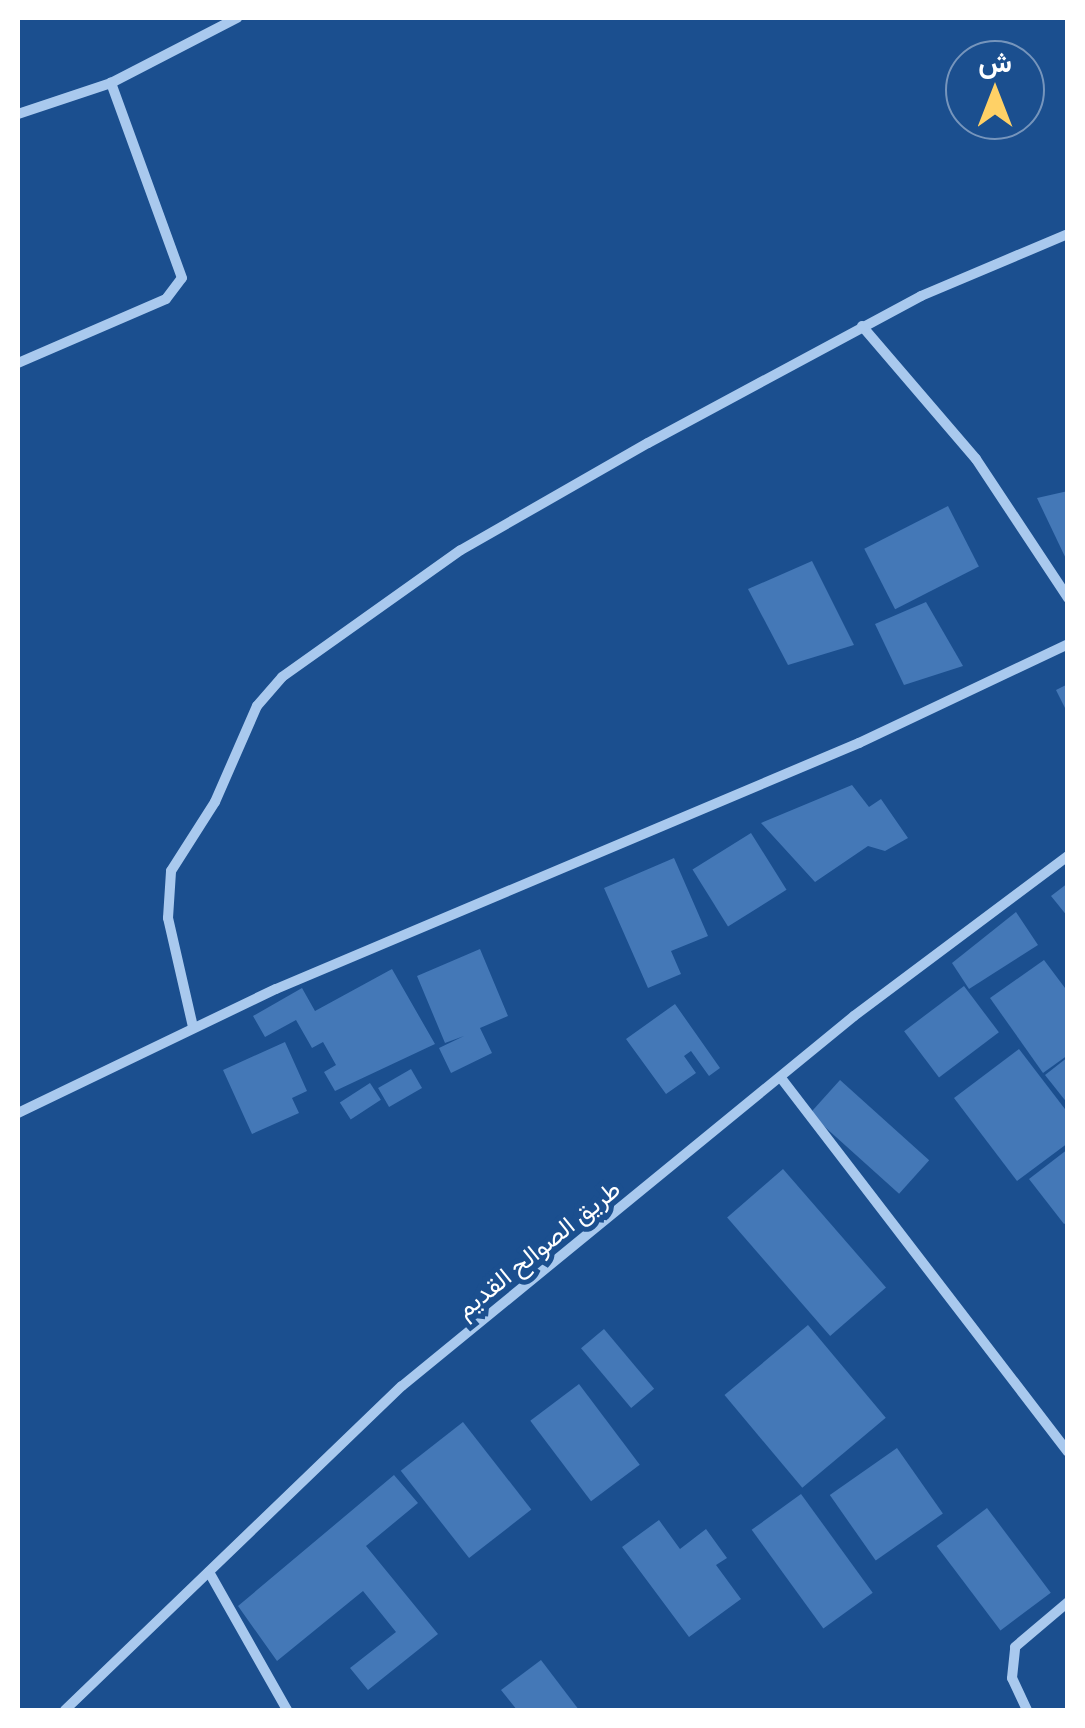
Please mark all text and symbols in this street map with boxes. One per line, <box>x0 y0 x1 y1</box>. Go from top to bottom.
north arrow <box>945 40 1045 140</box>
text: ش <box>978 46 1012 77</box>
street label: طريق الصوالح القديم <box>450 1174 626 1324</box>

